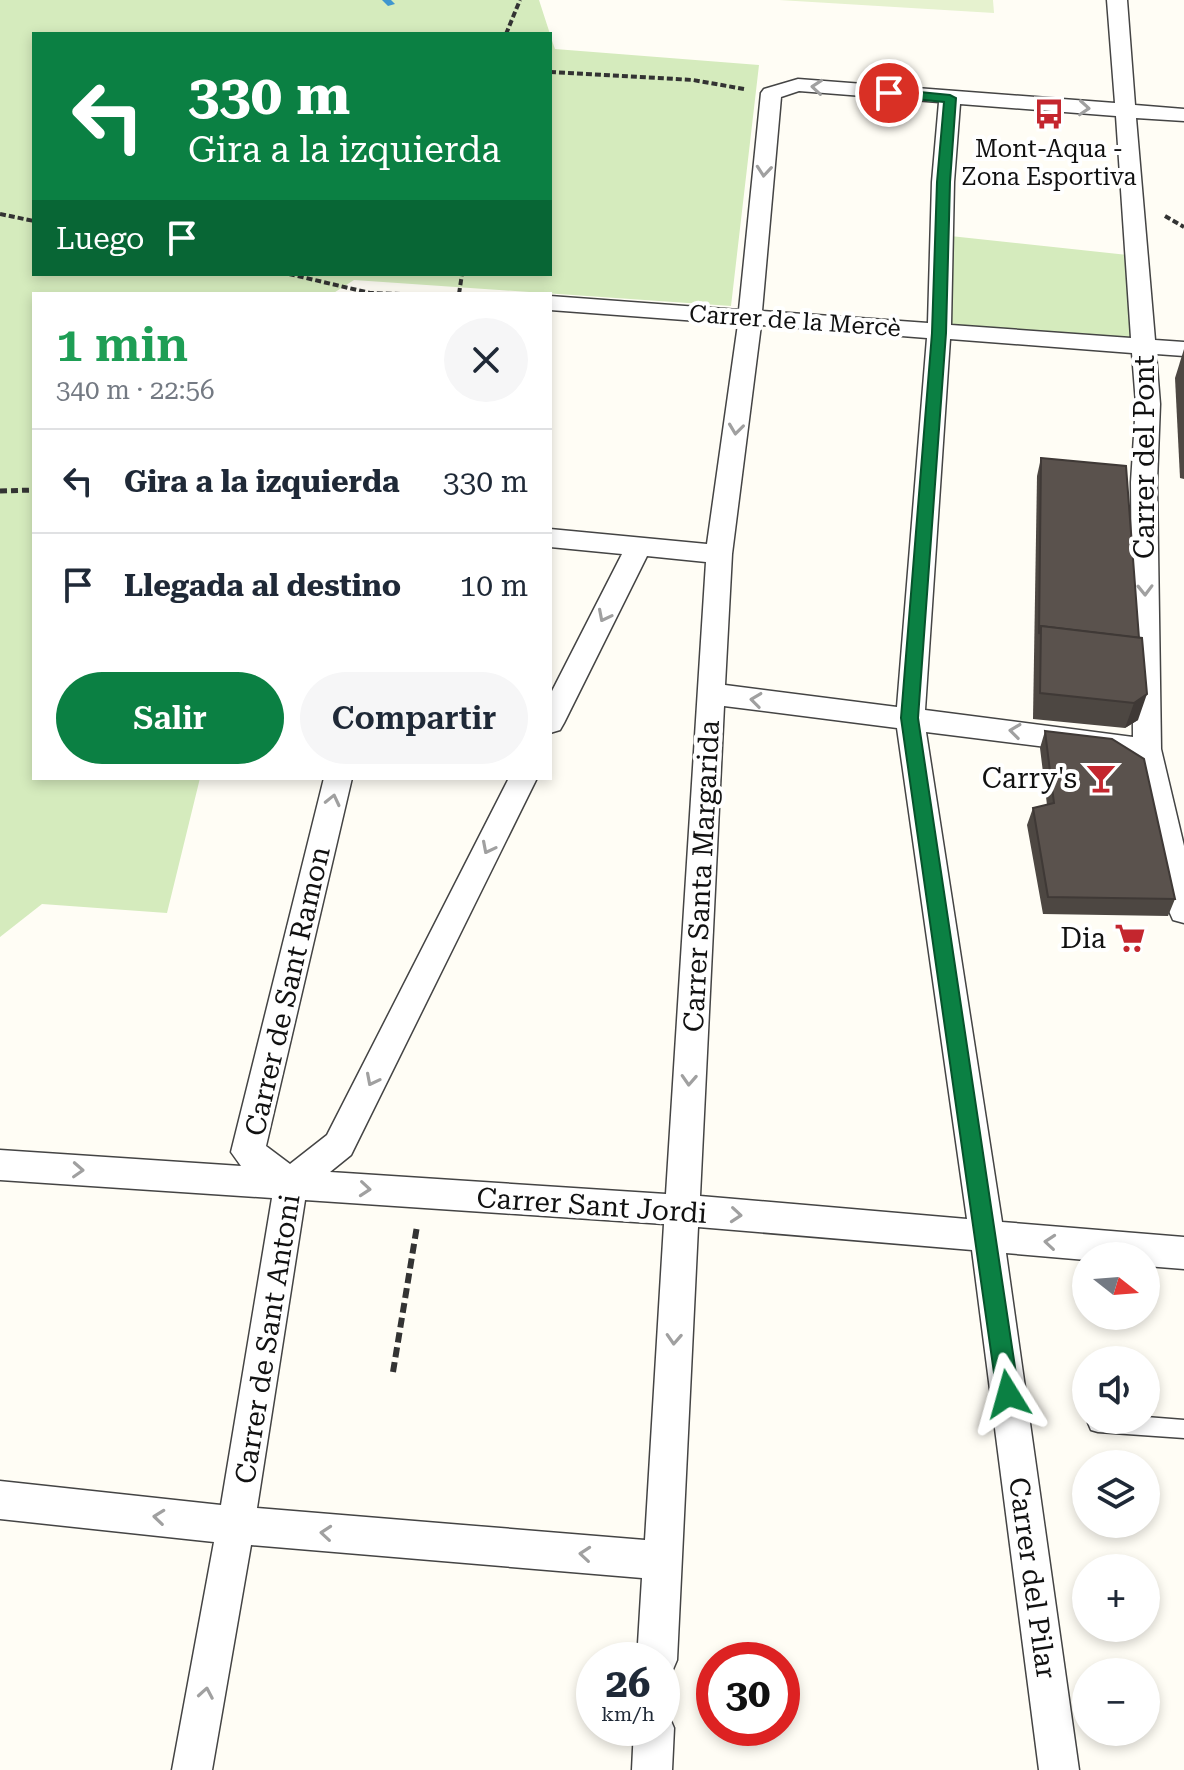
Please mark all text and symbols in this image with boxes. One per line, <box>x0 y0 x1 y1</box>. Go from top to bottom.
pin <box>855 59 923 127</box>
text: 330 m <box>188 62 350 128</box>
icon: left <box>56 64 160 168</box>
icon: arrive <box>867 71 911 115</box>
one-way arrow <box>810 79 823 96</box>
bus stop icon: Mont-Aqua - Zona Esportiva <box>1032 97 1066 131</box>
one-way arrow <box>1078 99 1091 116</box>
text: Gira a la izquierda <box>188 129 501 171</box>
place label: Mont-Aqua - Zona Esportiva <box>961 135 1137 191</box>
one-way arrow <box>756 165 773 178</box>
icon: arrive <box>160 216 204 260</box>
text: Luego <box>56 221 144 256</box>
street label: Carrer de la Mercè <box>688 300 902 342</box>
text: 1 min <box>56 317 188 373</box>
button: close <box>444 318 528 402</box>
street label: Carrer del Pont <box>1128 355 1161 559</box>
text: 340 m · 22:56 <box>56 375 215 405</box>
one-way arrow <box>728 423 745 436</box>
icon: left <box>56 459 100 503</box>
text: Gira a la izquierda <box>124 464 400 499</box>
text: 330 m <box>443 464 528 499</box>
icon: arrive <box>56 563 100 607</box>
text: Llegada al destino <box>124 568 401 603</box>
text: 10 m <box>459 568 528 603</box>
one-way arrow <box>1137 584 1154 597</box>
one-way arrow <box>598 607 613 622</box>
button: Salir <box>56 672 284 764</box>
button: Compartir <box>300 672 528 764</box>
one-way arrow <box>750 691 763 708</box>
street label: Carrer Santa Margarida <box>677 719 726 1033</box>
one-way arrow <box>1008 723 1021 740</box>
bar icon: Carry's <box>1084 761 1118 795</box>
place label: Carry's <box>982 762 1077 795</box>
one-way arrow <box>324 794 341 808</box>
one-way arrow <box>482 839 498 854</box>
street label: Carrer de Sant Ramon <box>238 843 337 1139</box>
supermarket icon: Dia <box>1113 921 1147 955</box>
place label: Dia <box>1060 922 1106 955</box>
one-way arrow <box>366 1072 381 1087</box>
one-way arrow <box>681 1074 698 1087</box>
one-way arrow <box>72 1161 85 1178</box>
one-way arrow <box>359 1180 372 1197</box>
street label: Carrer Sant Jordi <box>476 1181 708 1230</box>
street label: Carrer de Sant Antoni <box>228 1192 307 1486</box>
one-way arrow <box>730 1206 743 1223</box>
one-way arrow <box>1043 1234 1056 1251</box>
north arrow <box>1072 1242 1160 1330</box>
map controls <box>1072 1242 1160 1746</box>
one-way arrow <box>666 1333 683 1346</box>
button: sound <box>1072 1346 1160 1434</box>
position arrow <box>966 1352 1050 1436</box>
button: layers <box>1072 1450 1160 1538</box>
street label: Carrer del Pilar <box>1002 1475 1063 1681</box>
one-way arrow <box>152 1509 165 1526</box>
one-way arrow <box>319 1524 332 1541</box>
one-way arrow <box>578 1546 591 1563</box>
button: + <box>1072 1554 1160 1642</box>
speed limit sign: 30 <box>696 1642 800 1746</box>
button: − <box>1072 1658 1160 1746</box>
text: 26 <box>606 1660 650 1707</box>
one-way arrow <box>197 1686 214 1700</box>
text: km/h <box>601 1702 655 1726</box>

